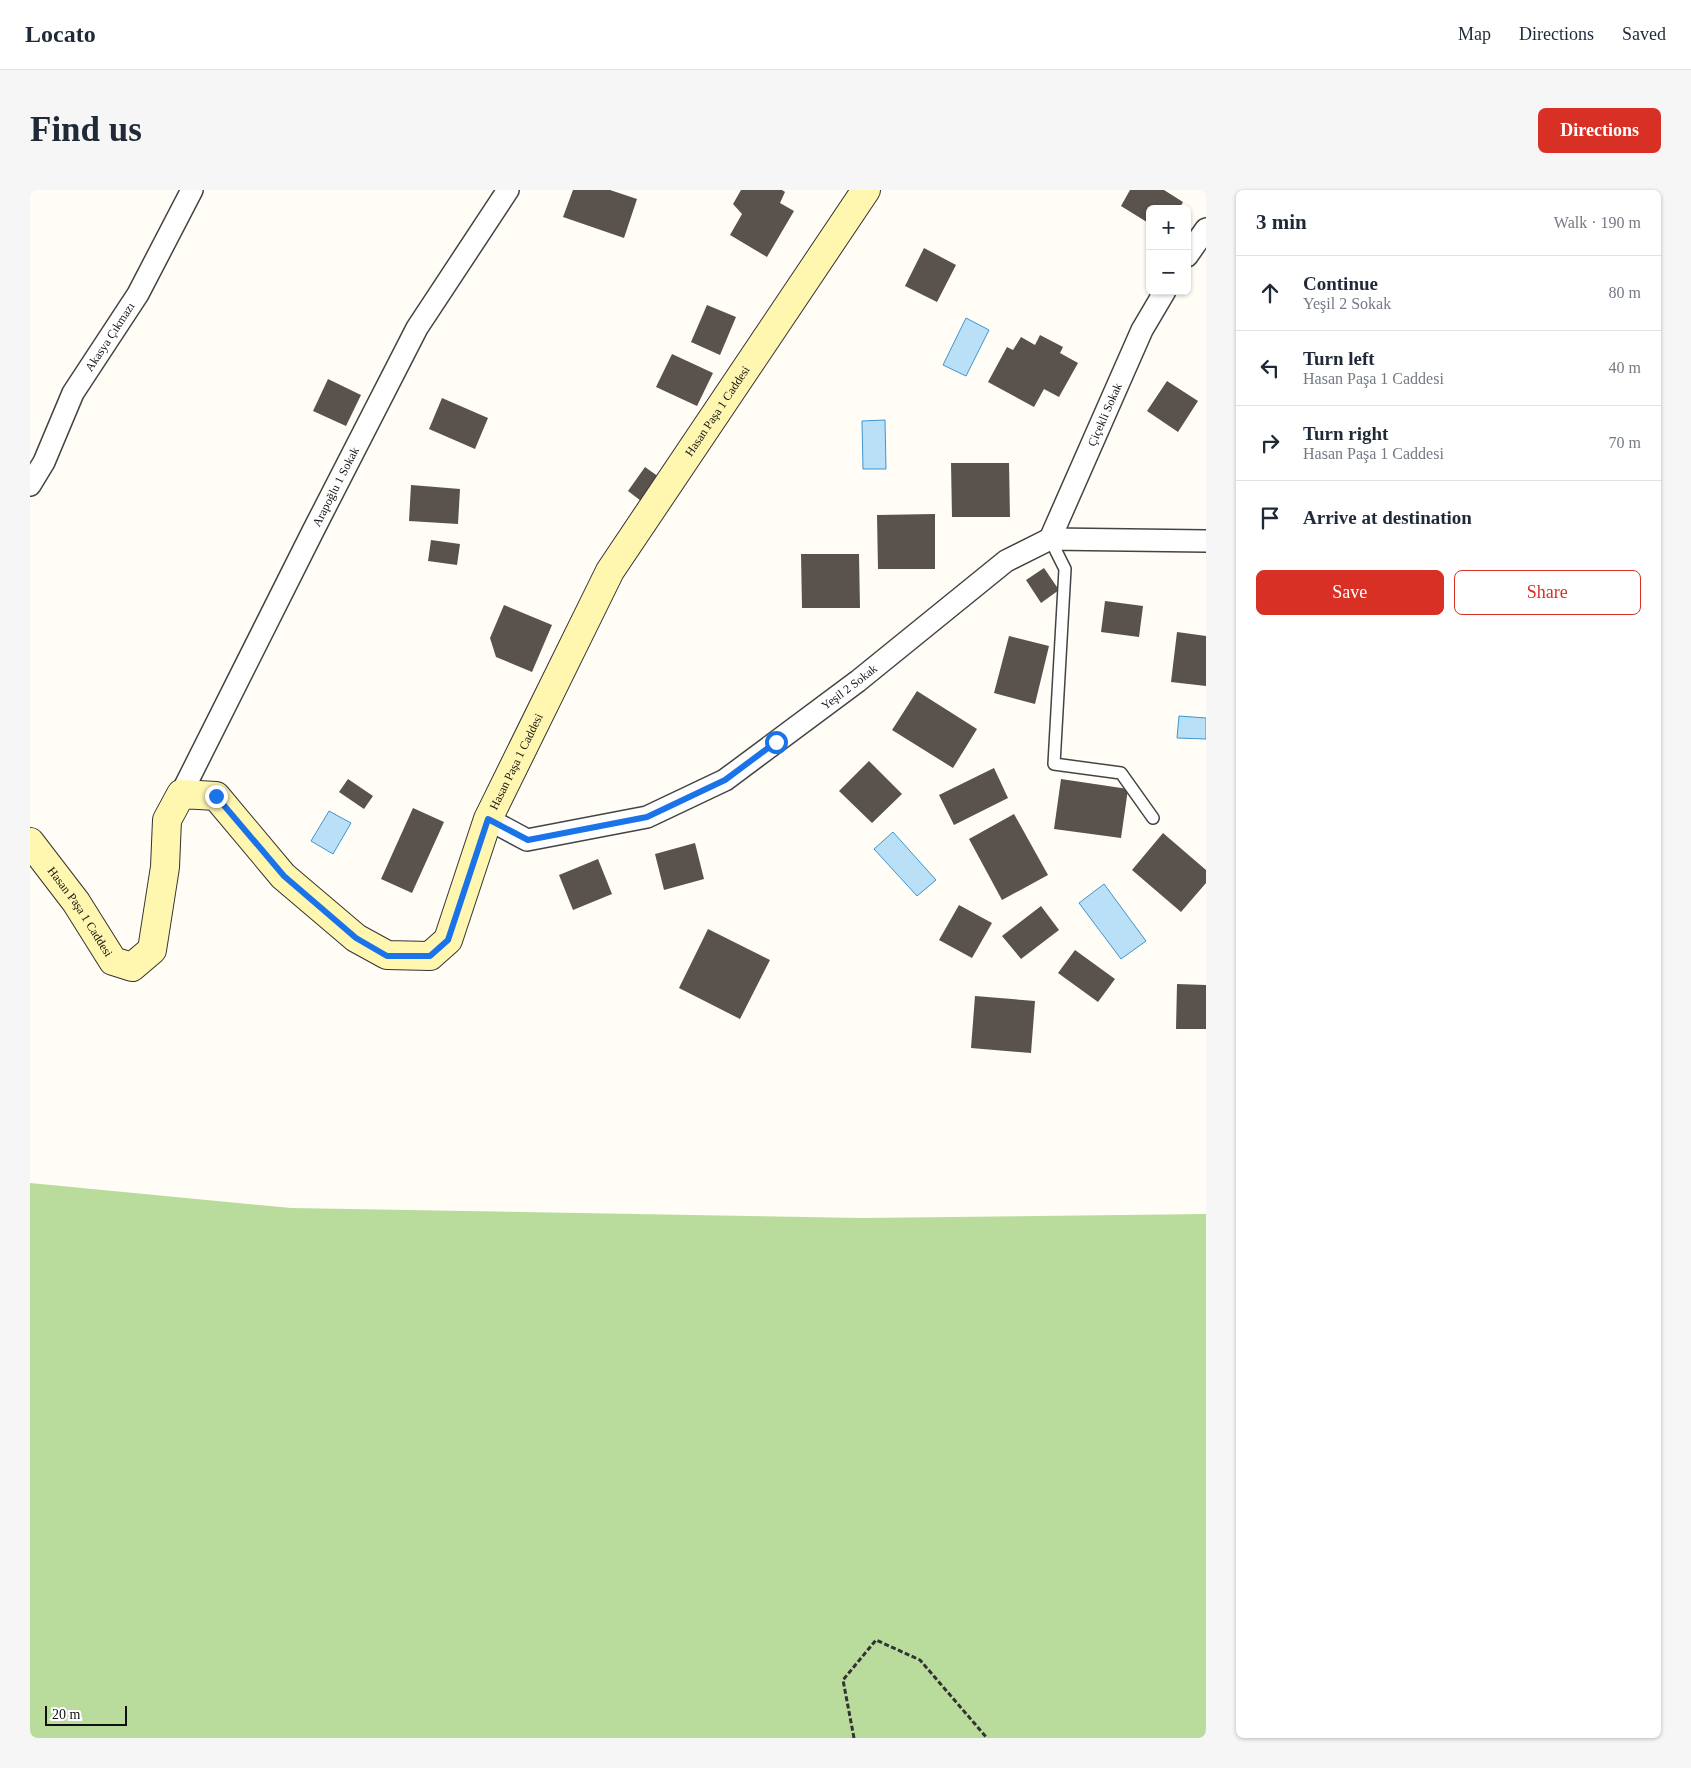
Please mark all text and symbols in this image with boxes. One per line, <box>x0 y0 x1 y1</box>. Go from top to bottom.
text: Locato <box>25 21 96 47</box>
text: Map <box>1458 24 1491 44</box>
text: Directions <box>1519 24 1594 44</box>
text: Saved <box>1622 24 1666 44</box>
button: Directions <box>1538 108 1661 153</box>
text: Find us <box>30 110 142 149</box>
map controls <box>1146 205 1191 295</box>
button: + <box>1146 205 1191 250</box>
text: 3 min <box>1256 210 1307 234</box>
text: Walk · 190 m <box>1554 214 1641 231</box>
button: − <box>1146 250 1191 295</box>
text: Continue <box>1303 273 1378 294</box>
icon: ahead <box>1256 279 1284 307</box>
text: 80 m <box>1609 284 1641 301</box>
text: Yeşil 2 Sokak <box>1303 295 1391 312</box>
street label: Akasya Çıkmazı <box>82 299 138 374</box>
text: Turn left <box>1303 348 1375 369</box>
icon: left <box>1256 354 1284 382</box>
text: 40 m <box>1609 359 1641 376</box>
street label: Hasan Paşa 1 Caddesi <box>682 363 753 459</box>
text: Hasan Paşa 1 Caddesi <box>1303 370 1444 387</box>
street label: Çiçekli Sokak <box>1085 381 1125 448</box>
text: Turn right <box>1303 423 1388 444</box>
icon: right <box>1256 429 1284 457</box>
text: 70 m <box>1609 434 1641 451</box>
street label: Arapoğlu 1 Sokak <box>310 445 362 529</box>
text: Hasan Paşa 1 Caddesi <box>1303 445 1444 462</box>
icon: arrive <box>1256 504 1284 532</box>
text: Arrive at destination <box>1303 507 1472 528</box>
button: Save <box>1256 570 1444 615</box>
button: Share <box>1454 570 1641 615</box>
street label: Yeşil 2 Sokak <box>819 661 880 713</box>
street label: Hasan Paşa 1 Caddesi <box>487 711 546 812</box>
route start <box>765 731 788 754</box>
route end <box>205 785 228 808</box>
street label: Hasan Paşa 1 Caddesi <box>45 864 116 960</box>
scale bar <box>45 1703 128 1726</box>
text: 20 m <box>52 1707 80 1722</box>

